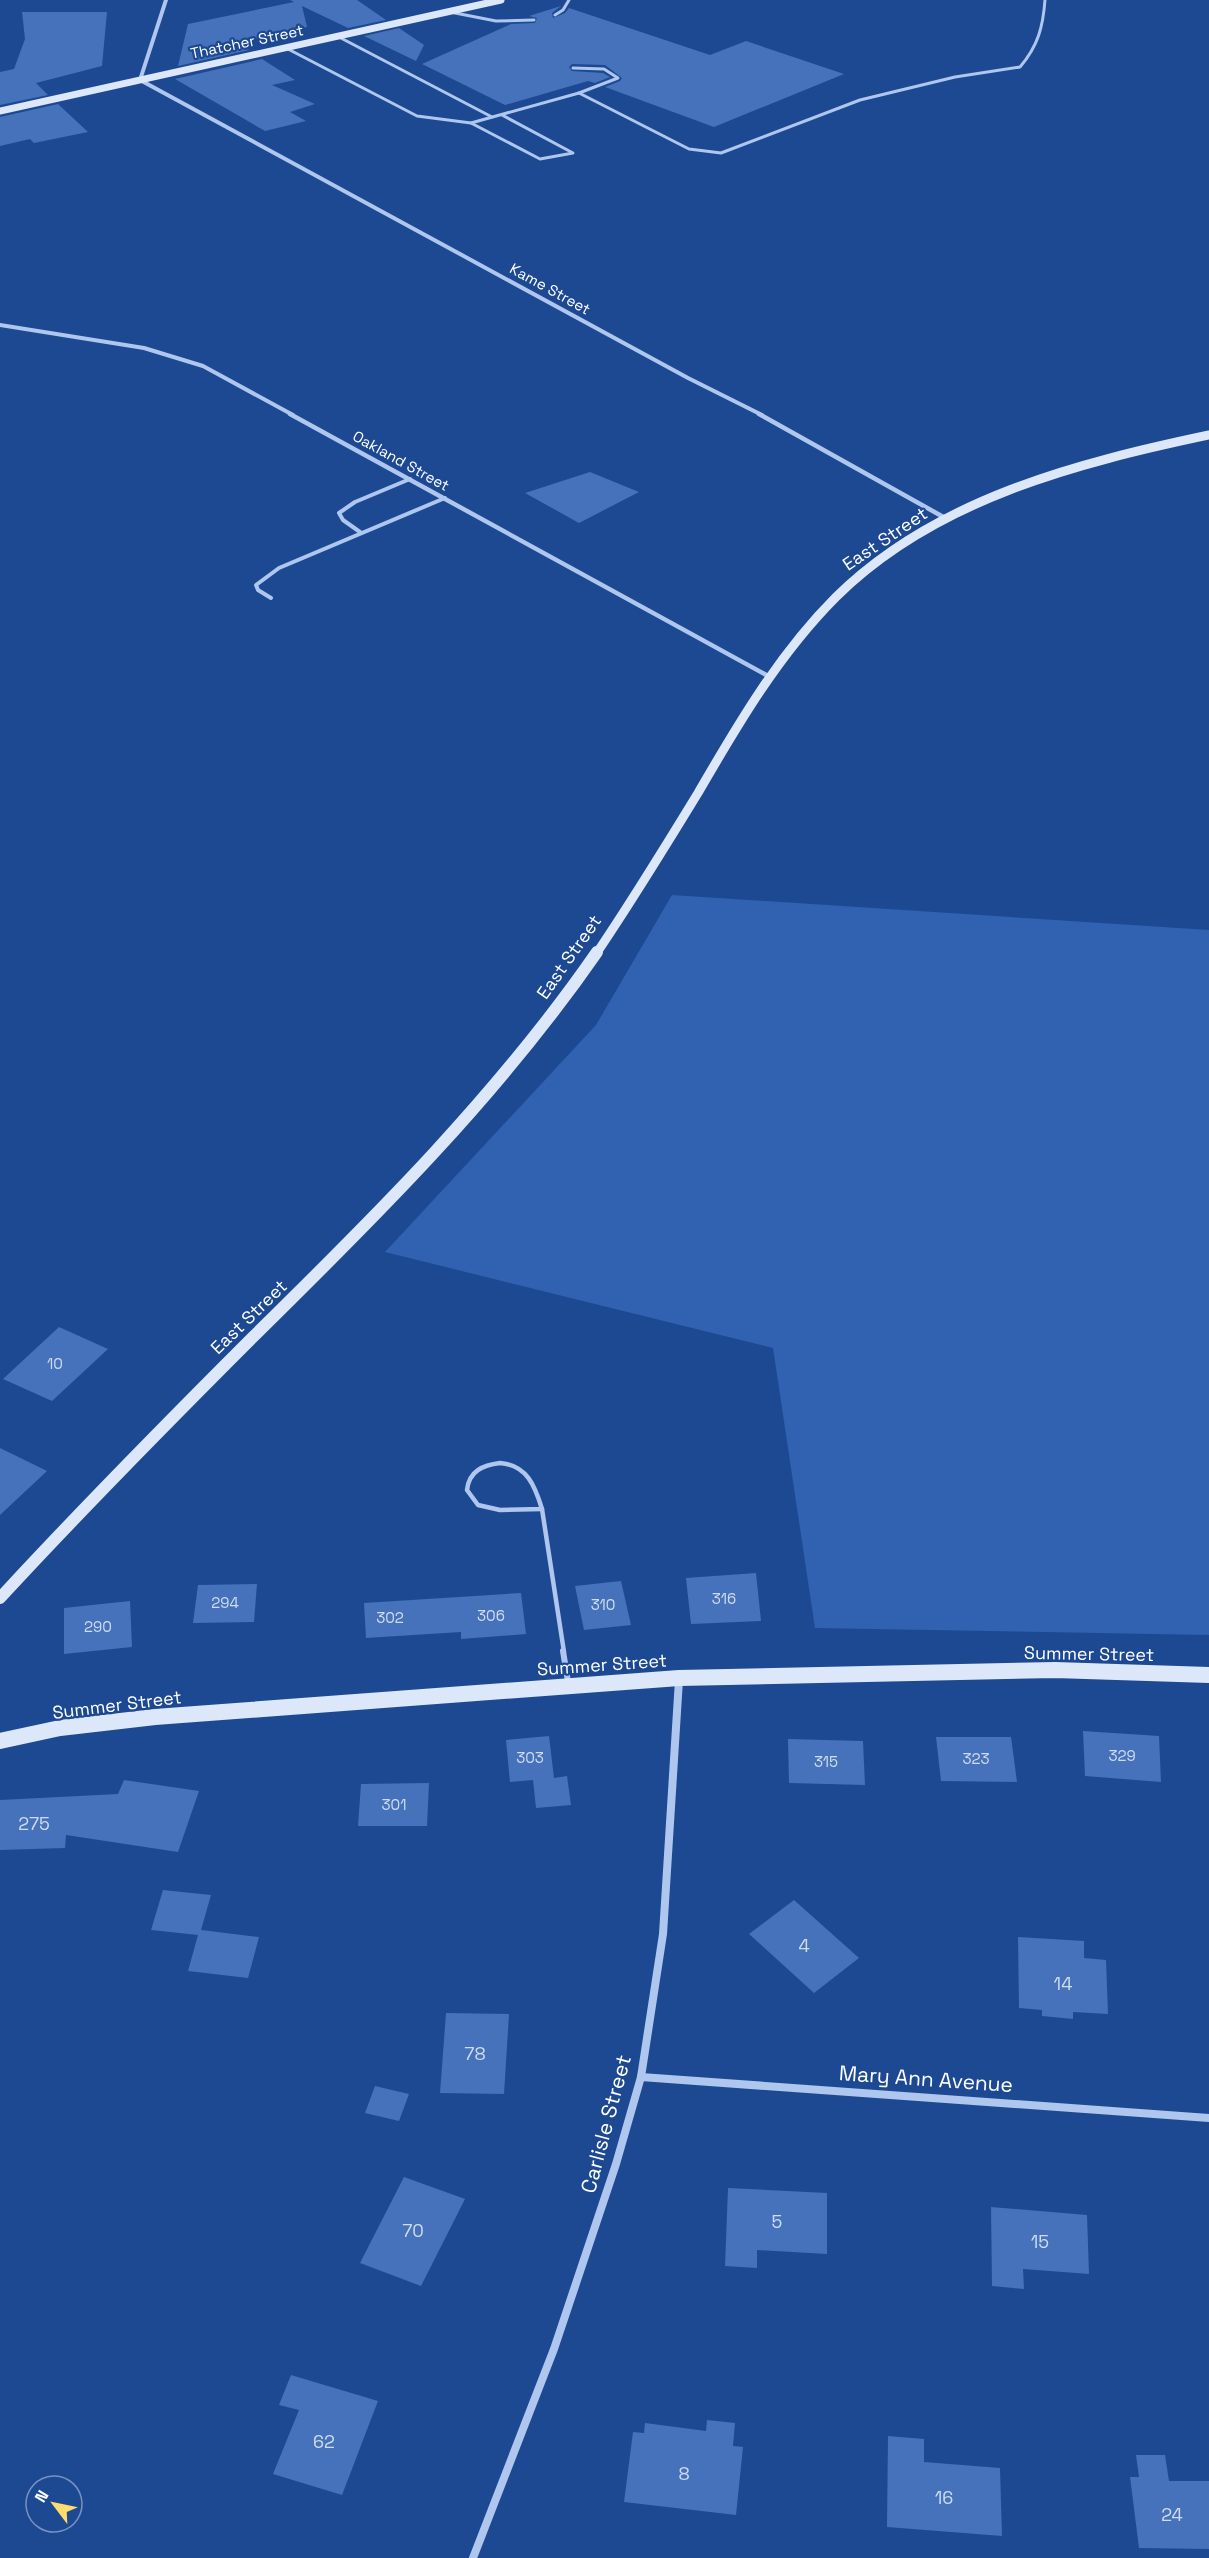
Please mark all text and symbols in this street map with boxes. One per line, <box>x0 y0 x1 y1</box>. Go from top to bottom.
street label: Thatcher Street <box>189 20 305 63</box>
street label: Kame Street <box>507 259 594 319</box>
street label: Oakland Street <box>350 426 453 495</box>
street label: East Street <box>838 502 932 575</box>
street label: East Street <box>531 910 606 1003</box>
street label: East Street <box>206 1274 292 1359</box>
house number: 10 <box>47 1354 63 1373</box>
house number: 316 <box>712 1589 736 1608</box>
house number: 294 <box>211 1593 239 1612</box>
house number: 310 <box>591 1595 615 1614</box>
house number: 306 <box>477 1606 505 1625</box>
house number: 302 <box>376 1608 404 1627</box>
house number: 290 <box>84 1617 112 1636</box>
street label: Summer Street <box>1024 1641 1154 1666</box>
street label: Summer Street <box>536 1648 668 1681</box>
street label: Summer Street <box>51 1685 183 1724</box>
house number: 329 <box>1108 1746 1136 1765</box>
house number: 303 <box>516 1748 544 1767</box>
house number: 323 <box>962 1749 990 1768</box>
house number: 315 <box>814 1752 838 1771</box>
house number: 301 <box>382 1795 406 1814</box>
house number: 275 <box>18 1812 50 1835</box>
house number: 4 <box>798 1934 810 1957</box>
house number: 14 <box>1054 1972 1072 1995</box>
house number: 78 <box>464 2042 486 2065</box>
street label: Carlisle Street <box>574 2052 637 2196</box>
street label: Mary Ann Avenue <box>838 2059 1014 2098</box>
house number: 5 <box>772 2210 782 2233</box>
house number: 70 <box>402 2219 424 2242</box>
house number: 15 <box>1031 2230 1049 2253</box>
house number: 62 <box>313 2430 335 2453</box>
house number: 8 <box>678 2462 690 2485</box>
north arrow <box>24 2474 84 2534</box>
text: N <box>30 2486 53 2506</box>
house number: 16 <box>935 2486 953 2509</box>
house number: 24 <box>1161 2503 1183 2526</box>

